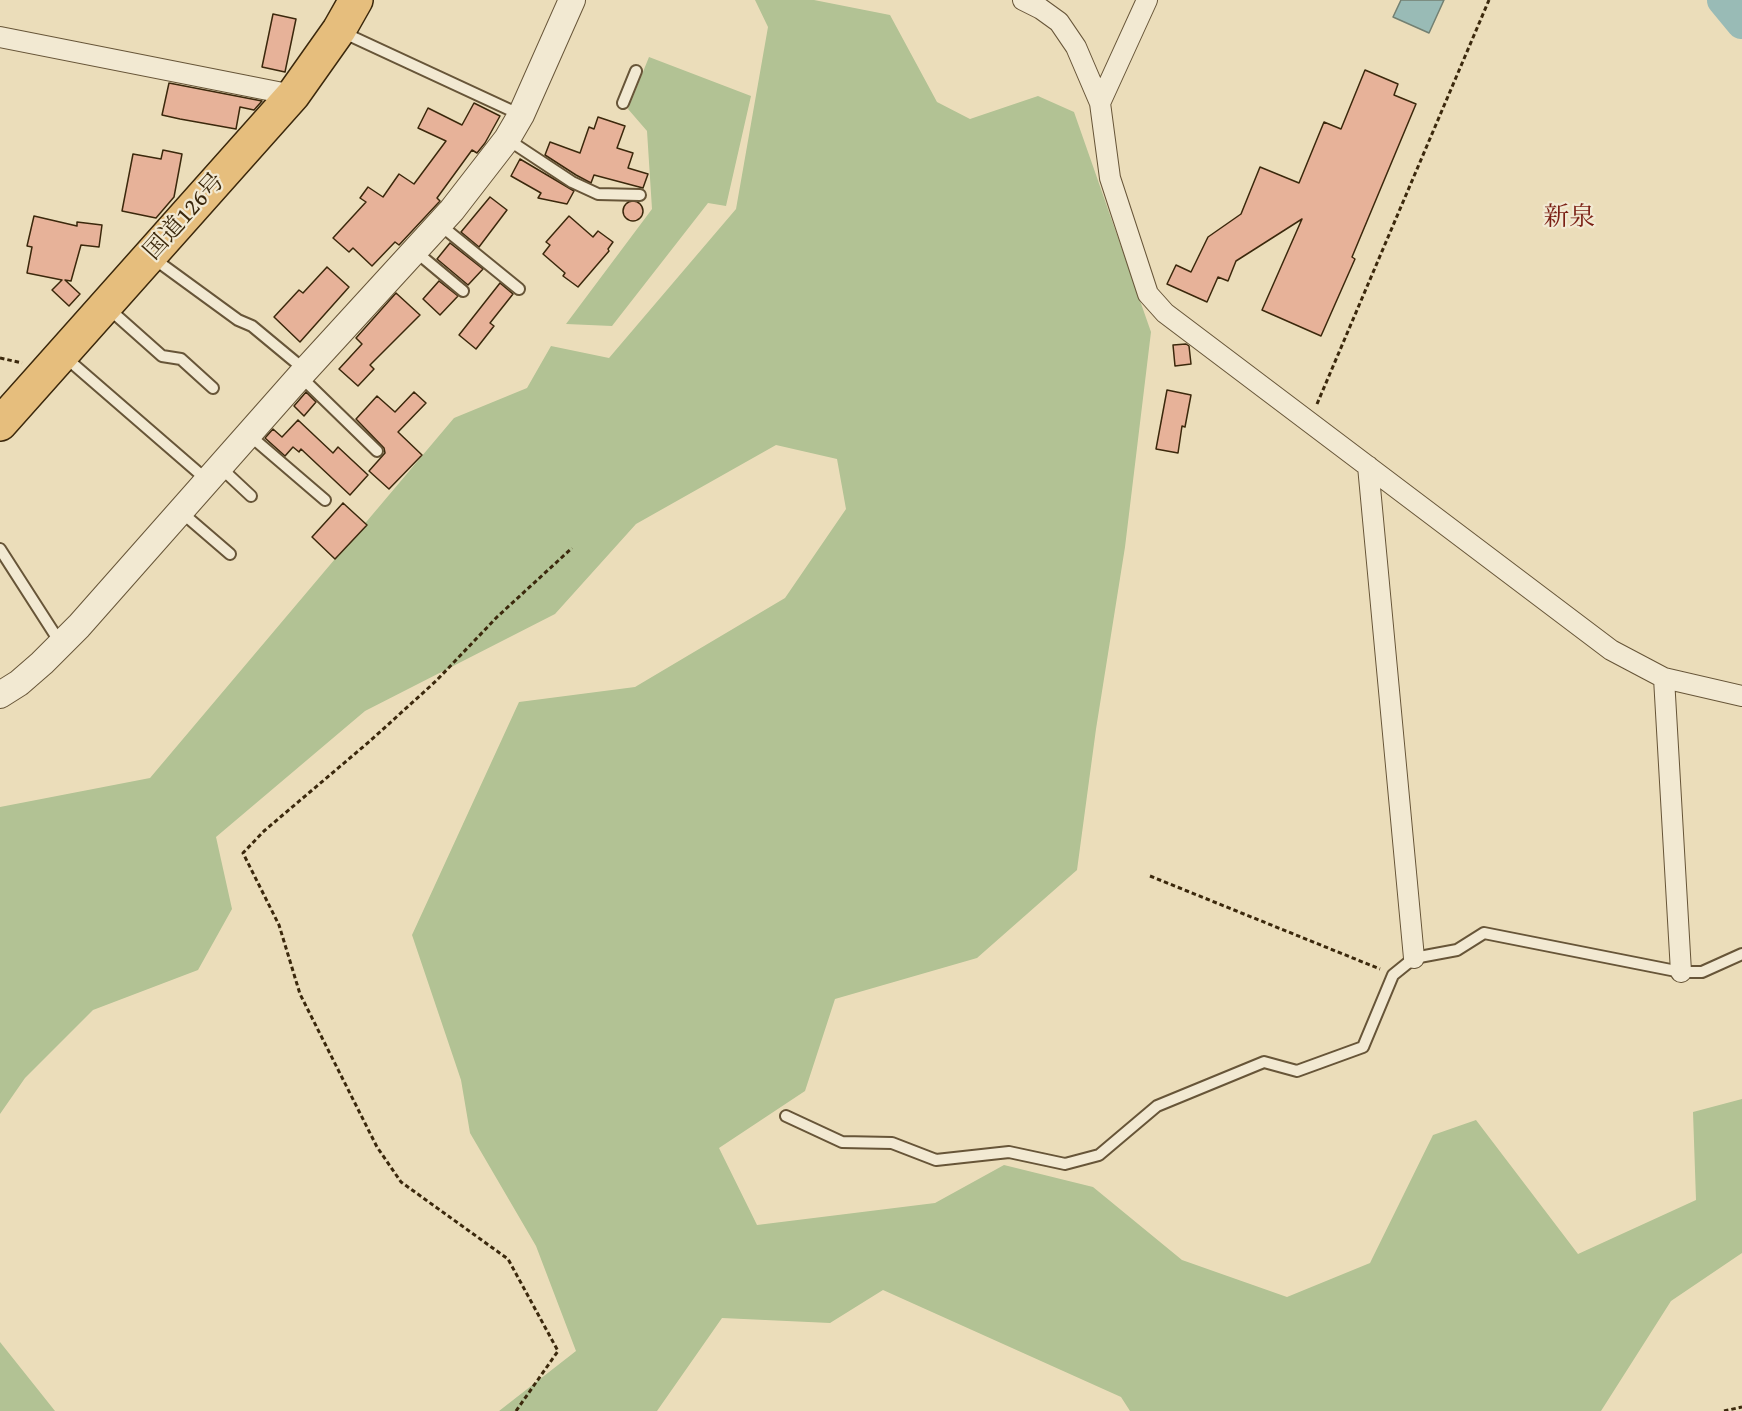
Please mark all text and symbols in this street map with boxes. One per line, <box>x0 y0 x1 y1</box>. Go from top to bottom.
street label: 国道126号 <box>139 168 231 266</box>
district label: 新泉 <box>1543 202 1595 234</box>

